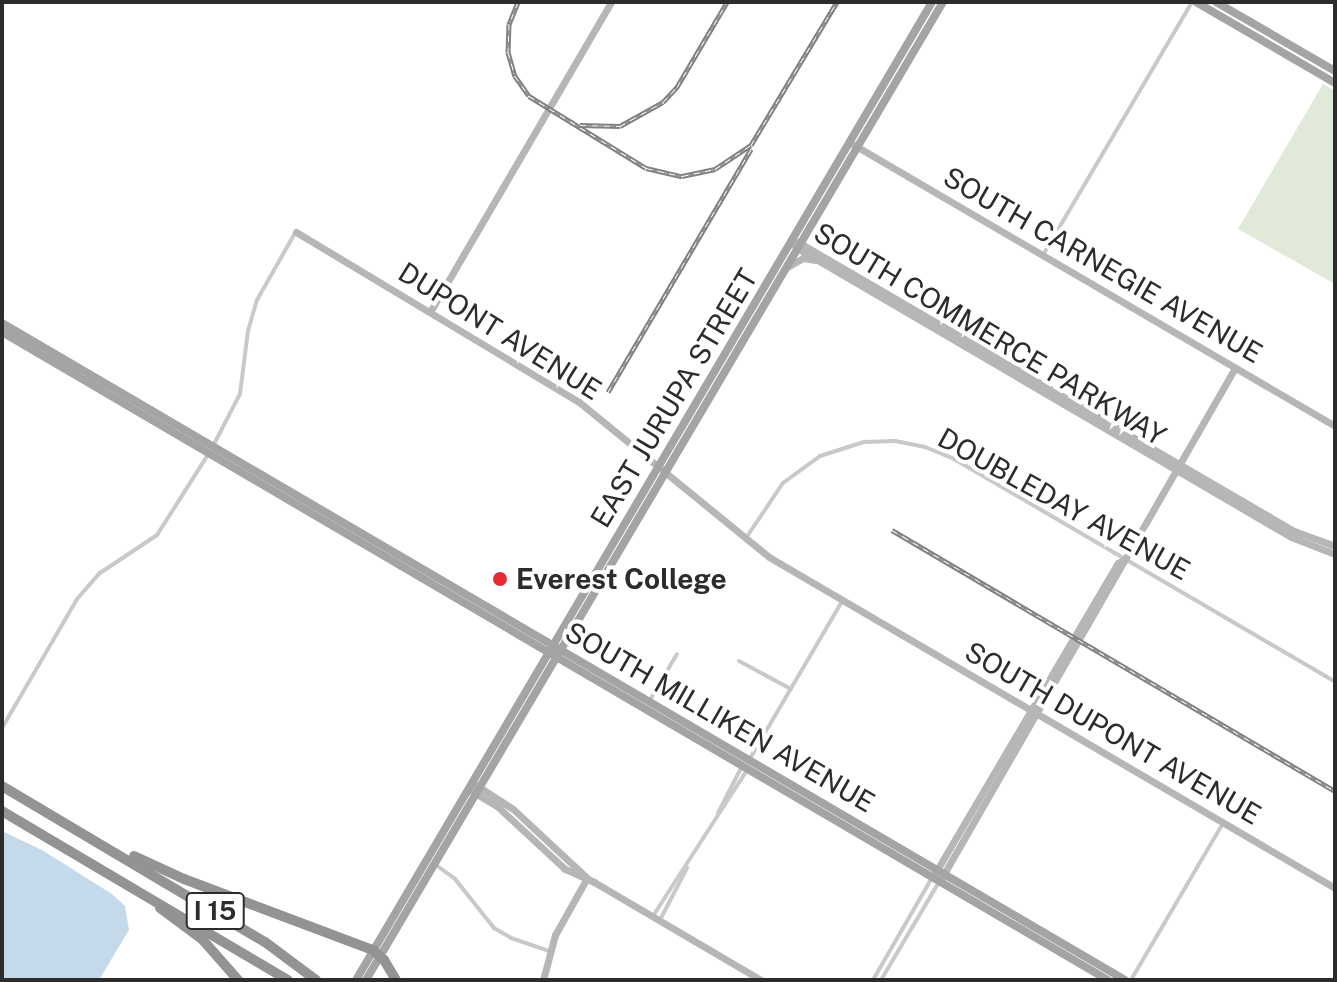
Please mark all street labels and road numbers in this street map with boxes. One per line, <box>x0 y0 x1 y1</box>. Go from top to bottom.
street label: SOUTH CARNEGIE AVENUE <box>937 160 1269 370</box>
street label: SOUTH COMMERCE PARKWAY <box>808 215 1172 453</box>
street label: DUPONT AVENUE <box>392 255 608 407</box>
street label: EAST JURUPA STREET <box>583 263 765 533</box>
street label: DOUBLEDAY AVENUE <box>932 421 1196 587</box>
street label: SOUTH MILLIKEN AVENUE <box>559 615 881 819</box>
street label: SOUTH DUPONT AVENUE <box>959 634 1267 832</box>
road number: I 15 <box>185 889 245 933</box>

